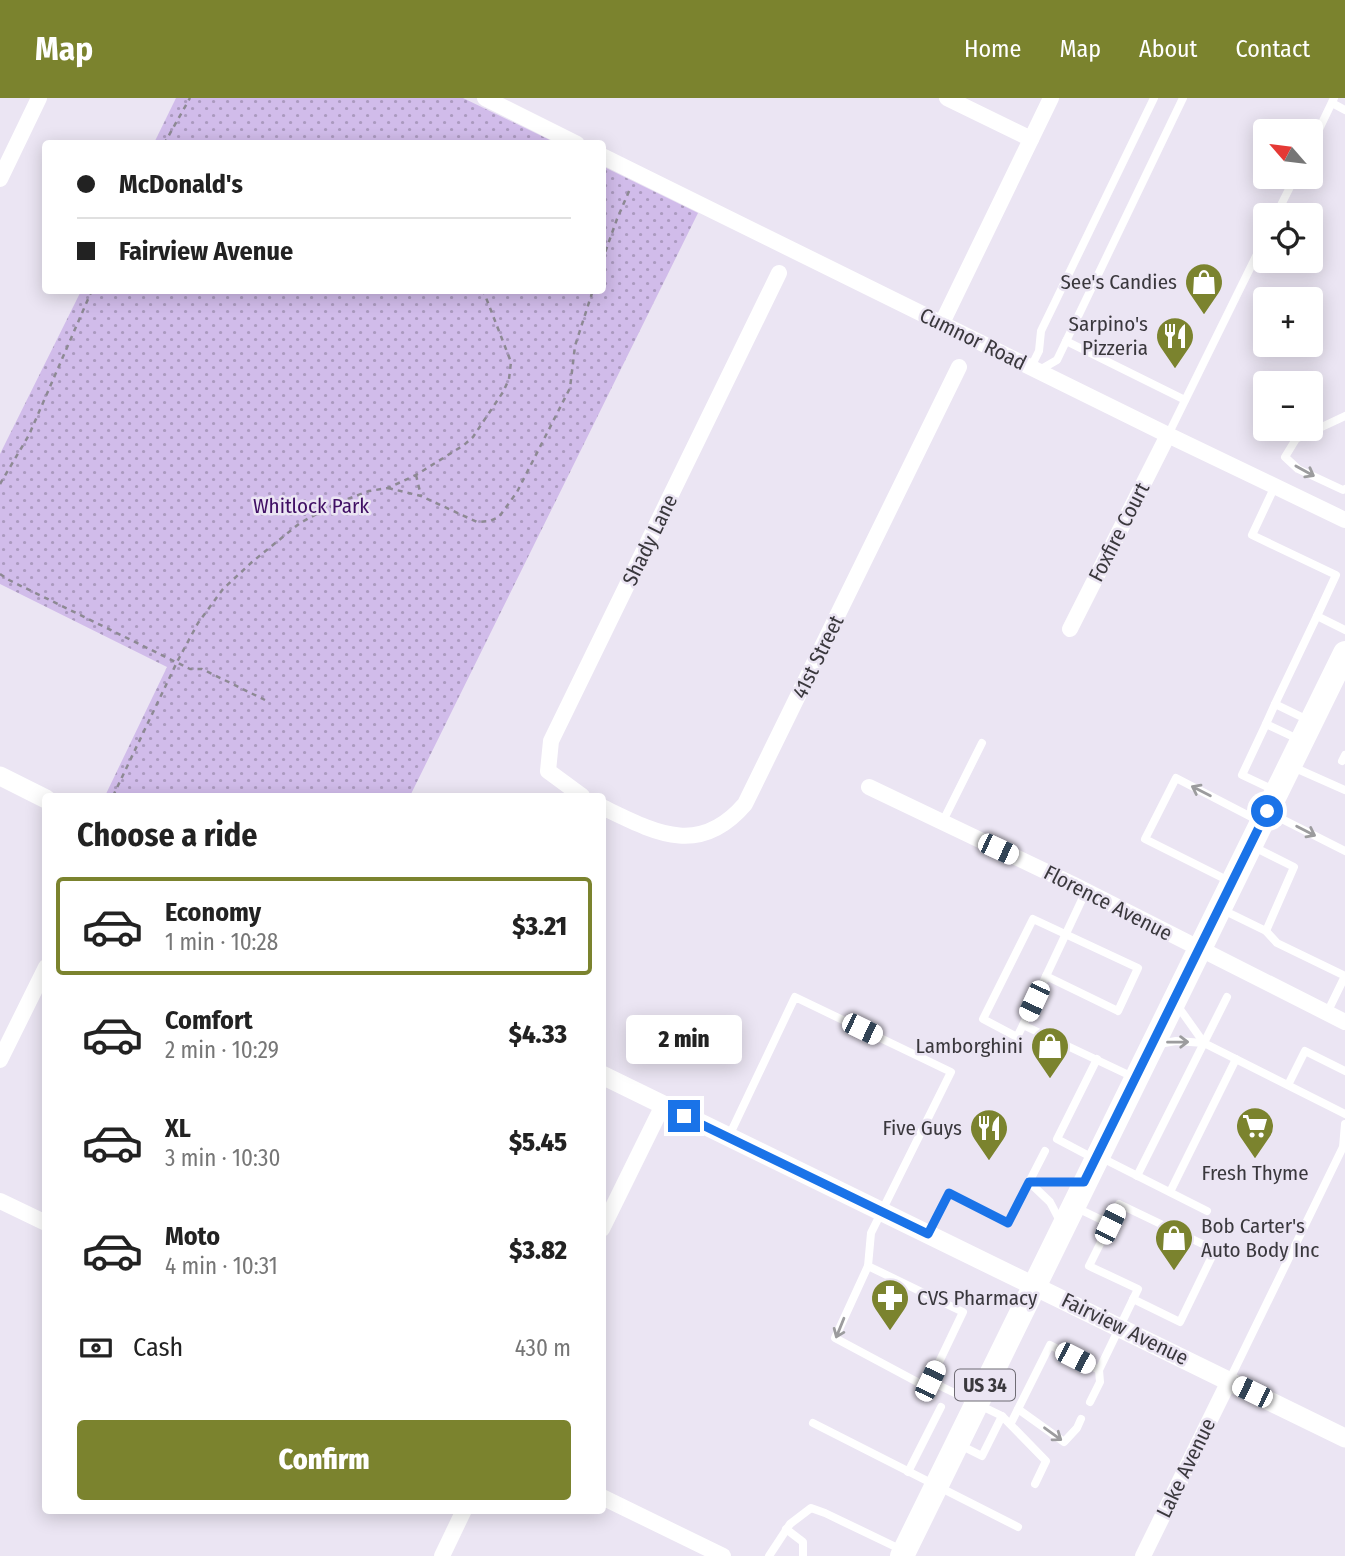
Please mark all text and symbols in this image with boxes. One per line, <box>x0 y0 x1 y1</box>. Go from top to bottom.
text: Map <box>35 29 93 69</box>
text: Home <box>964 35 1021 63</box>
text: Map <box>1059 35 1101 63</box>
text: About <box>1139 35 1197 63</box>
text: Contact <box>1235 35 1310 63</box>
north arrow <box>1253 119 1323 189</box>
map controls <box>1253 119 1323 441</box>
text: McDonald's <box>119 169 243 200</box>
button: locate <box>1253 203 1323 273</box>
text: Fairview Avenue <box>119 236 293 267</box>
shop icon: See's Candies <box>1183 261 1225 316</box>
place label: See's Candies <box>1060 269 1177 295</box>
button: + <box>1253 287 1323 357</box>
street label: Cumnor Road <box>915 302 1031 376</box>
place label: Sarpino's Pizzeria <box>1069 311 1148 361</box>
restaurant icon: Sarpino's Pizzeria <box>1154 315 1196 370</box>
button: − <box>1253 371 1323 441</box>
one-way arrow <box>1294 464 1314 478</box>
street label: Foxfire Court <box>1083 478 1155 586</box>
street label: Shady Lane <box>617 490 683 590</box>
park label: Whitlock Park <box>253 493 369 519</box>
street label: 41st Street <box>787 611 849 703</box>
one-way arrow <box>1191 784 1212 797</box>
route start <box>1251 795 1283 827</box>
text: Choose a ride <box>77 816 258 854</box>
one-way arrow <box>1295 825 1316 839</box>
car <box>975 831 1022 867</box>
street label: Florence Avenue <box>1039 859 1177 947</box>
icon: car <box>81 895 144 958</box>
text: Economy <box>165 897 261 928</box>
text: $3.21 <box>512 911 567 942</box>
text: 1 min · 10:28 <box>165 928 278 956</box>
car <box>1016 978 1053 1024</box>
icon: car <box>81 1003 144 1066</box>
text: Comfort <box>165 1005 253 1036</box>
car <box>839 1010 886 1048</box>
callout: 2 min <box>626 1014 742 1063</box>
text: $4.33 <box>509 1019 567 1050</box>
text: 2 min <box>659 1025 709 1053</box>
shop icon: Lamborghini <box>1029 1025 1071 1080</box>
place label: Lamborghini <box>916 1033 1023 1059</box>
text: 2 min · 10:29 <box>165 1036 279 1064</box>
one-way arrow <box>1166 1036 1189 1049</box>
route end <box>668 1100 700 1132</box>
supermarket icon: Fresh Thyme <box>1234 1105 1276 1160</box>
restaurant icon: Five Guys <box>968 1107 1010 1162</box>
icon: car <box>81 1111 144 1174</box>
text: XL <box>165 1113 191 1144</box>
place label: Five Guys <box>882 1115 962 1141</box>
text: $5.45 <box>509 1127 567 1158</box>
text: 3 min · 10:30 <box>165 1144 280 1172</box>
place label: Fresh Thyme <box>1201 1160 1309 1186</box>
car <box>1092 1201 1129 1247</box>
place label: Bob Carter's Auto Body Inc <box>1201 1213 1319 1263</box>
shop icon: Bob Carter's Auto Body Inc <box>1153 1217 1195 1272</box>
icon: car <box>81 1219 144 1282</box>
text: Moto <box>165 1221 220 1252</box>
text: $3.82 <box>509 1235 567 1266</box>
text: 4 min · 10:31 <box>165 1252 278 1280</box>
pharmacy icon: CVS Pharmacy <box>869 1277 911 1332</box>
place label: CVS Pharmacy <box>917 1285 1038 1311</box>
street label: Fairview Avenue <box>1057 1287 1193 1371</box>
one-way arrow <box>833 1317 846 1338</box>
icon: cash <box>77 1329 115 1367</box>
text: Cash <box>133 1332 183 1363</box>
text: 430 m <box>515 1334 571 1362</box>
car <box>1052 1339 1099 1377</box>
car <box>912 1358 949 1404</box>
road number: US 34 <box>955 1370 1015 1400</box>
car <box>1229 1373 1276 1411</box>
street label: Lake Avenue <box>1151 1414 1221 1522</box>
button: Confirm <box>77 1420 571 1500</box>
one-way arrow <box>1043 1426 1062 1441</box>

